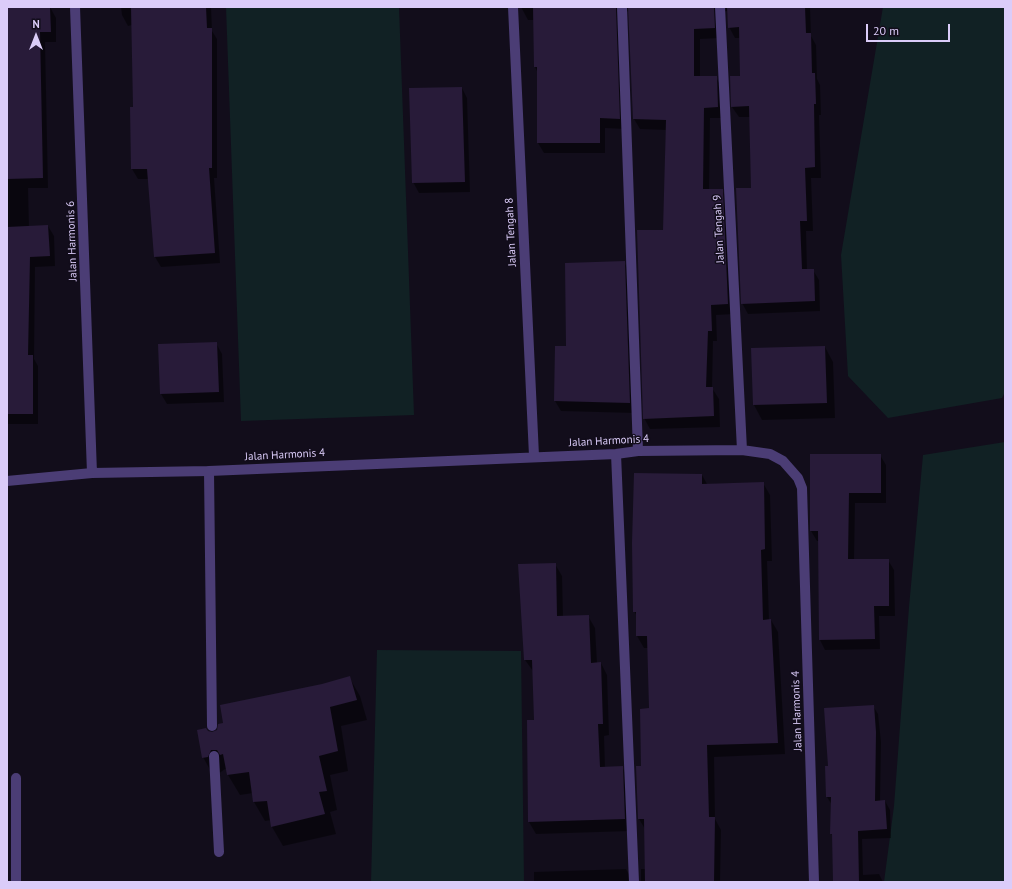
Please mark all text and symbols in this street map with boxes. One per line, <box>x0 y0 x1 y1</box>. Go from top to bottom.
north arrow <box>16 16 56 56</box>
scale bar <box>868 16 952 42</box>
text: N <box>32 17 40 31</box>
text: 20 m <box>873 23 899 38</box>
street label: Jalan Tengah 9 <box>711 194 727 264</box>
street label: Jalan Tengah 8 <box>503 197 519 267</box>
street label: Jalan Harmonis 6 <box>64 201 80 281</box>
street label: Jalan Harmonis 4 <box>569 432 649 450</box>
street label: Jalan Harmonis 4 <box>245 446 325 464</box>
street label: Jalan Harmonis 4 <box>789 671 805 751</box>

